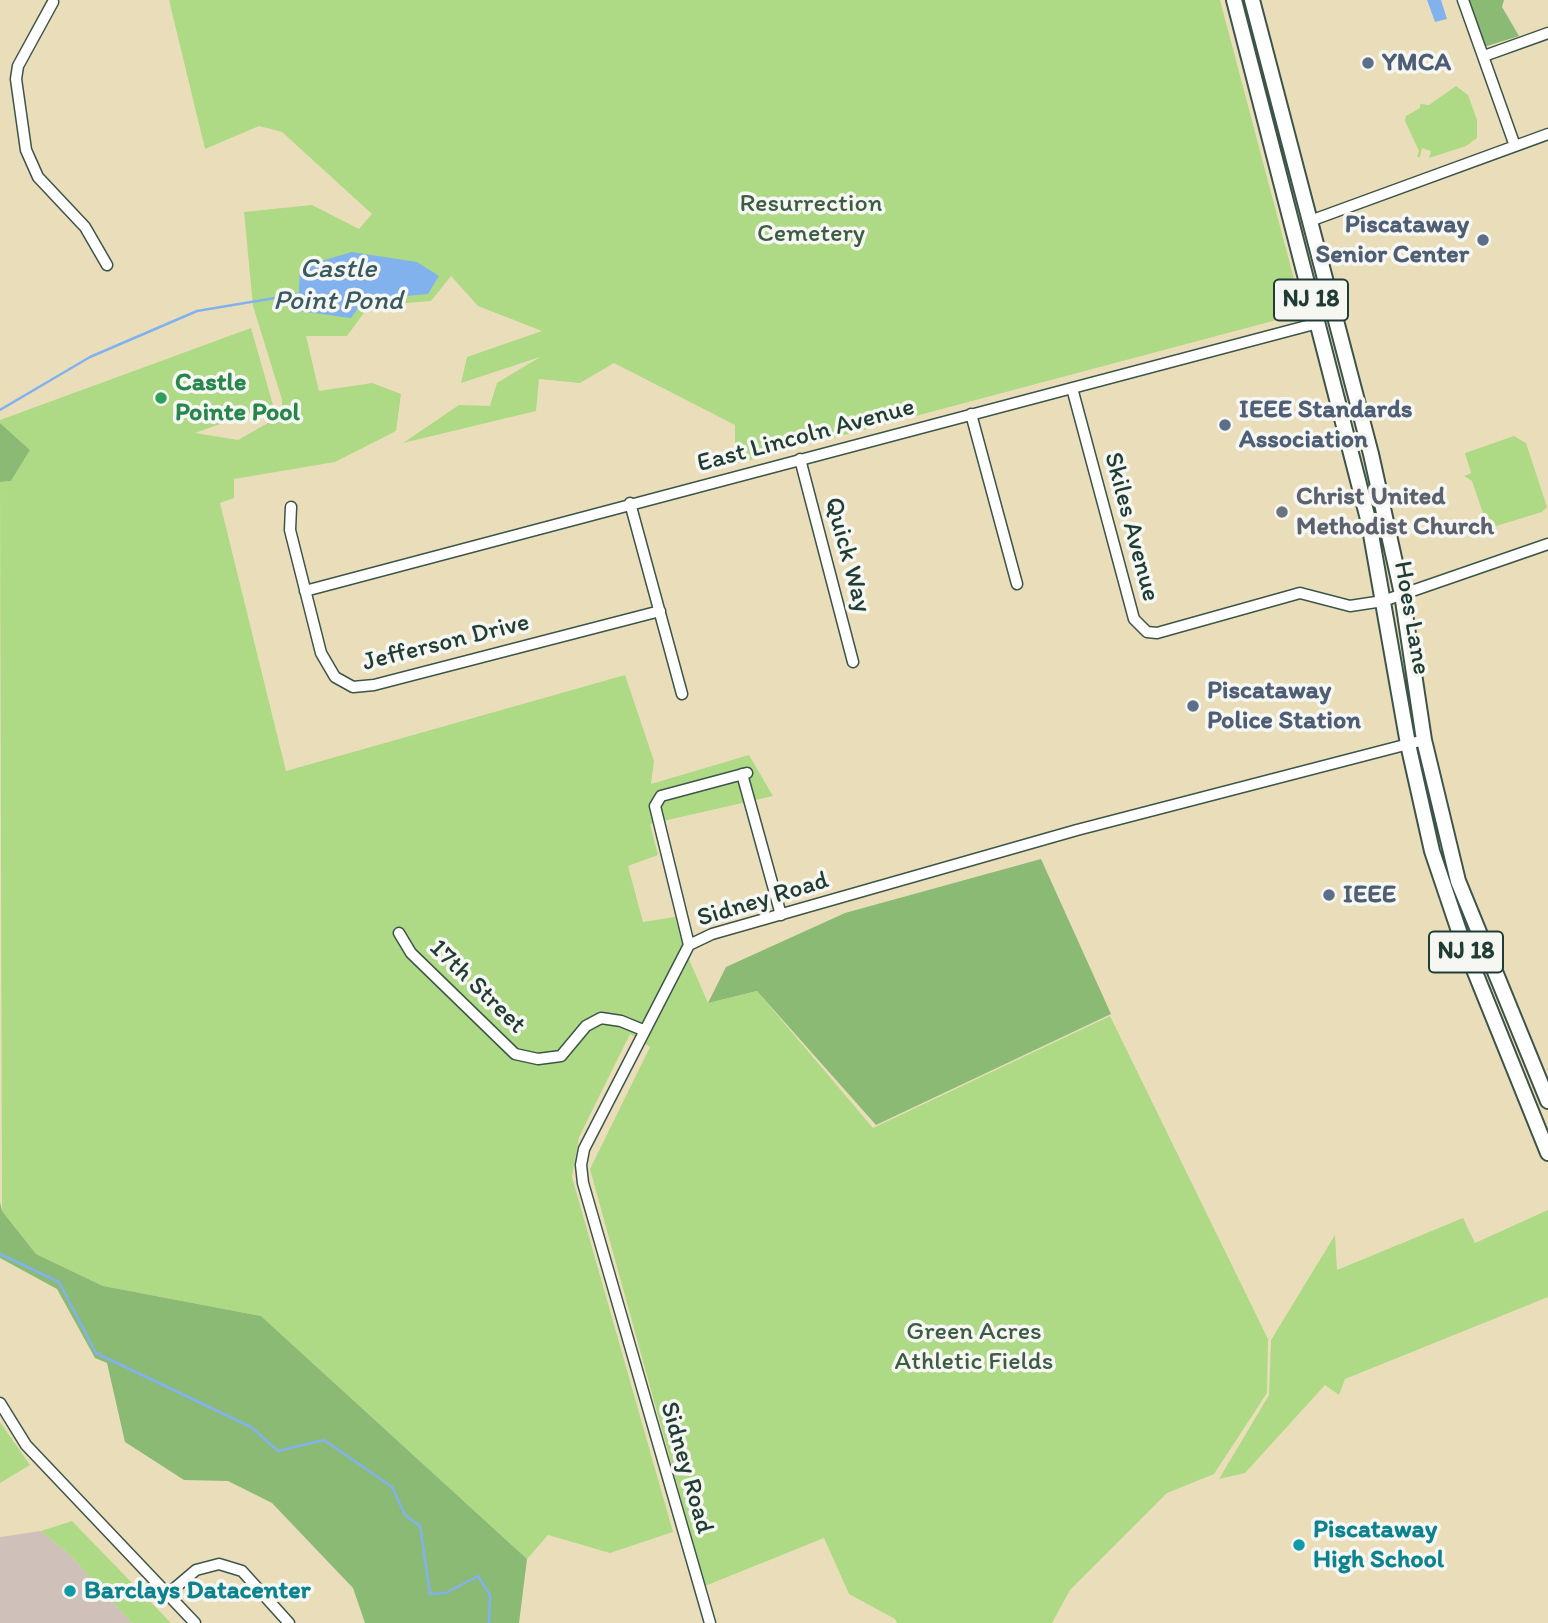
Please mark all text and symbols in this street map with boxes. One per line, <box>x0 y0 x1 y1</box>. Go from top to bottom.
place label: YMCA <box>1382 47 1451 79</box>
marker: YMCA <box>1360 55 1376 71</box>
park label: Resurrection Cemetery <box>740 188 882 249</box>
place label: Piscataway Senior Center <box>1316 209 1469 270</box>
marker: Piscataway Senior Center <box>1475 232 1491 248</box>
water label: Castle Point Pond <box>273 253 403 319</box>
road number: NJ 18 <box>1274 279 1348 320</box>
place label: Castle Pointe Pool <box>175 367 300 428</box>
marker: Castle Pointe Pool <box>153 390 169 406</box>
street label: East Lincoln Avenue <box>694 392 918 480</box>
place label: IEEE Standards Association <box>1239 394 1413 456</box>
marker: IEEE Standards Association <box>1217 417 1233 433</box>
street label: Skiles Avenue <box>1096 449 1166 605</box>
place label: Christ United Methodist Church <box>1296 481 1494 542</box>
street label: Quick Way <box>817 494 877 616</box>
marker: Christ United Methodist Church <box>1274 504 1290 520</box>
street label: Hoes Lane <box>1386 559 1436 677</box>
street label: Jefferson Drive <box>359 607 533 679</box>
place label: Piscataway Police Station <box>1207 675 1361 736</box>
marker: Piscataway Police Station <box>1185 698 1201 714</box>
street label: Sidney Road <box>693 865 833 935</box>
place label: IEEE <box>1343 879 1396 911</box>
marker: IEEE <box>1321 887 1337 903</box>
road number: NJ 18 <box>1429 932 1503 972</box>
street label: 17th Street <box>422 933 532 1041</box>
park label: Green Acres Athletic Fields <box>895 1316 1053 1378</box>
street label: Sidney Road <box>652 1398 720 1538</box>
place label: Piscataway High School <box>1313 1514 1444 1576</box>
marker: Piscataway High School <box>1291 1537 1307 1553</box>
place label: Barclays Datacenter <box>84 1575 311 1607</box>
marker: Barclays Datacenter <box>62 1583 78 1599</box>

